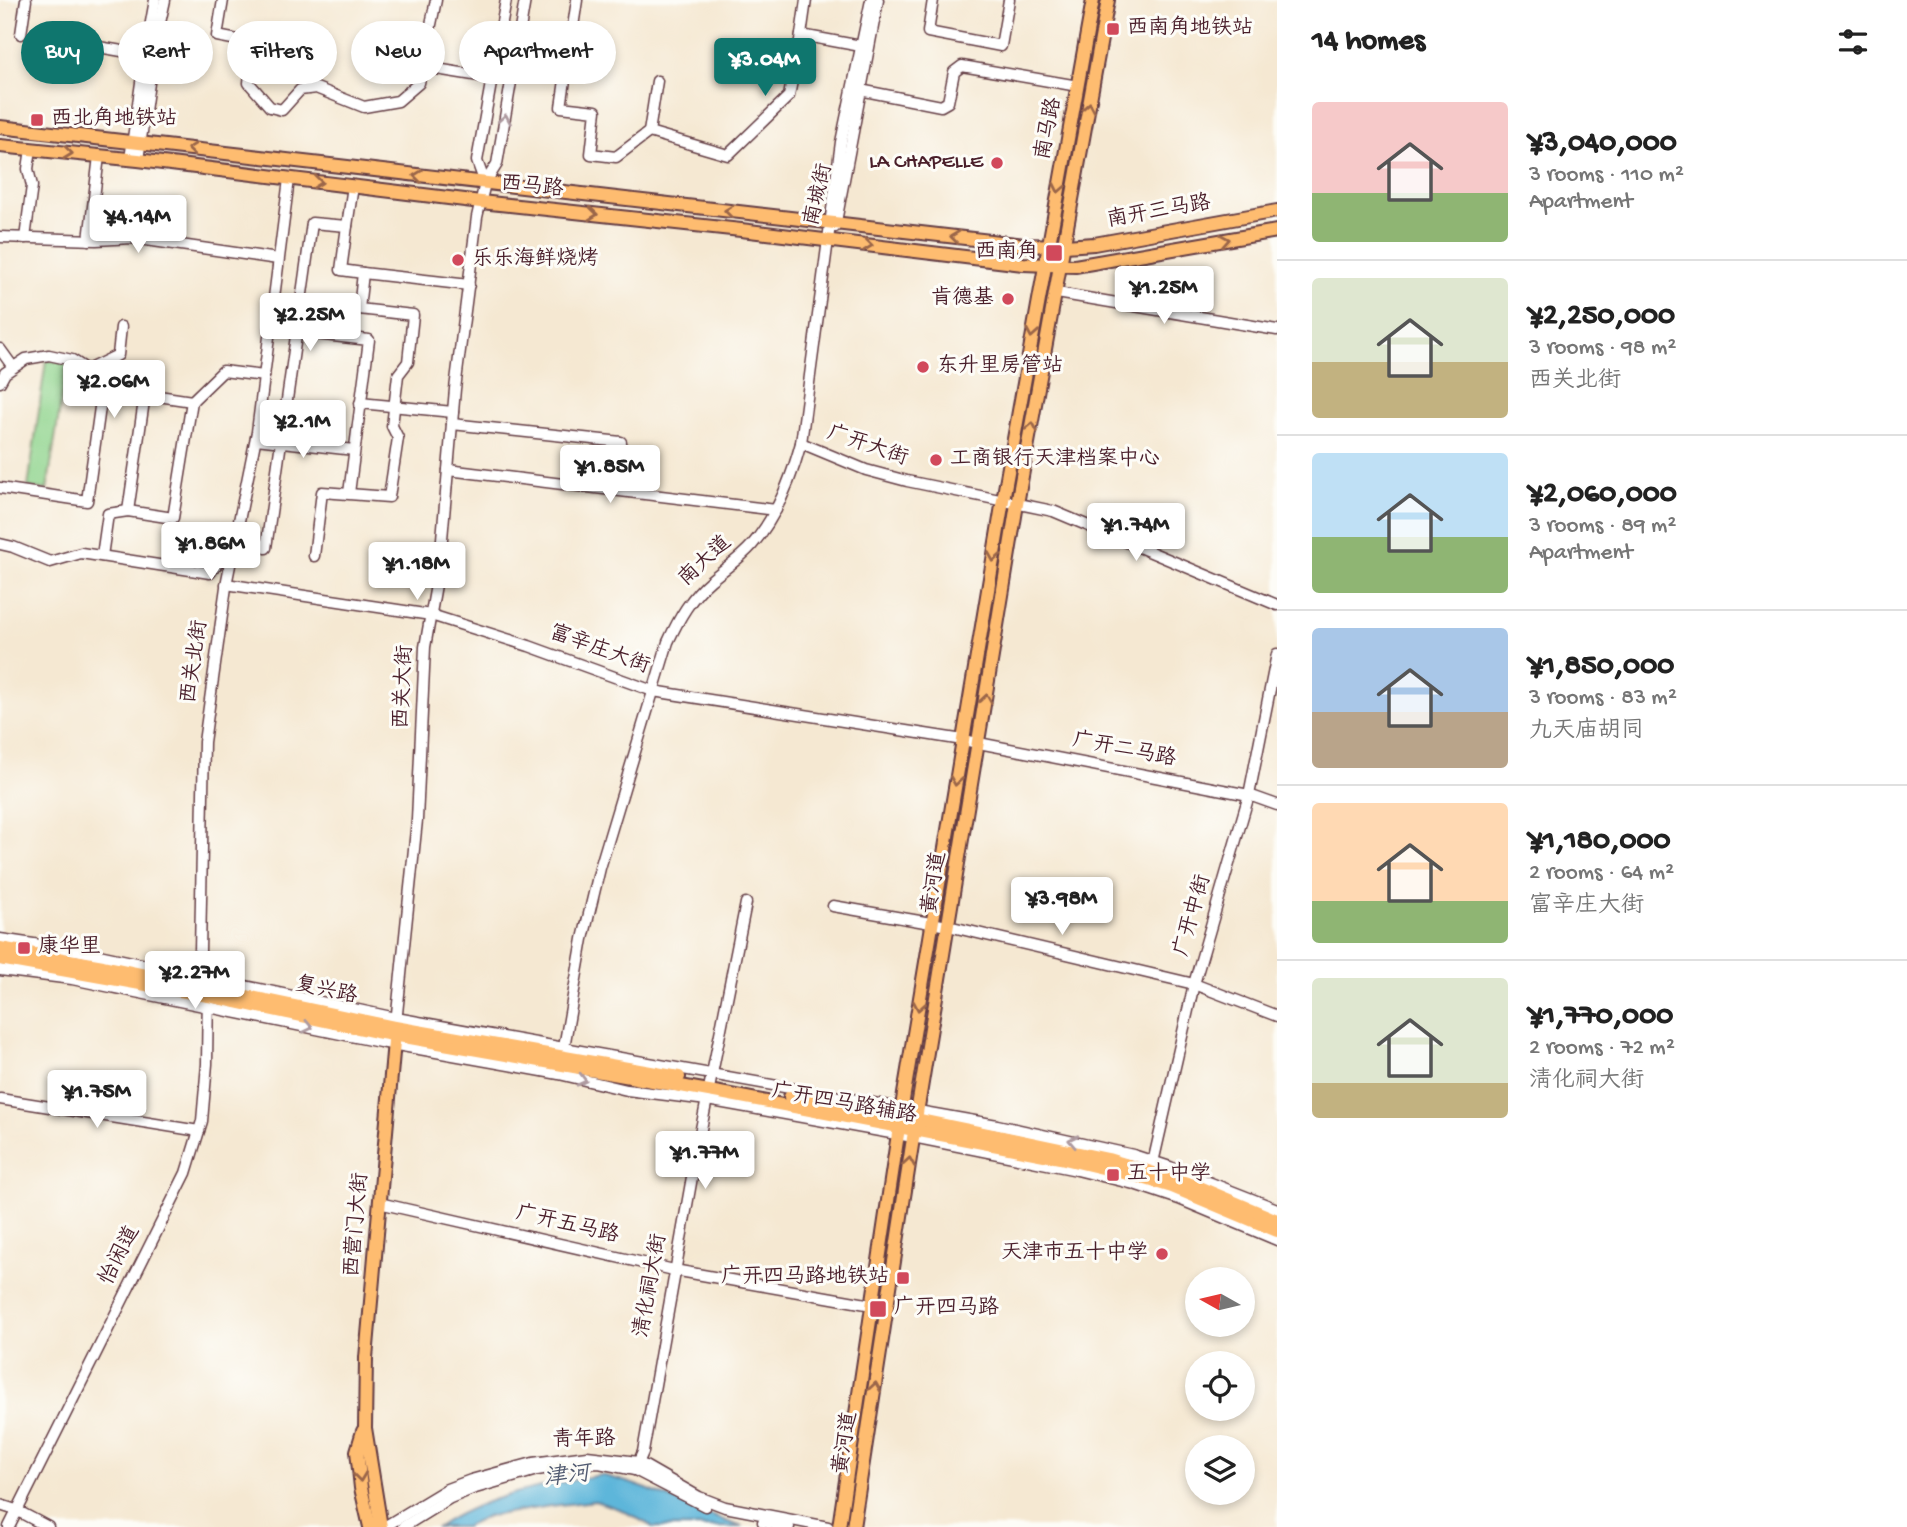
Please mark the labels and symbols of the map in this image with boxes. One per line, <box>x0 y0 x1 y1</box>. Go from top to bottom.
place label: 西南角地铁站 <box>1127 15 1253 42</box>
marker: 西南角地铁站 <box>1105 21 1121 37</box>
pin: ¥3.04M <box>708 38 822 98</box>
street label: 南马路 <box>1030 95 1068 162</box>
one-way arrow <box>1081 101 1096 113</box>
place label: 西北角地铁站 <box>51 106 177 133</box>
marker: 西北角地铁站 <box>29 112 45 128</box>
one-way arrow <box>497 113 512 125</box>
one-way arrow <box>186 142 197 157</box>
one-way arrow <box>63 145 74 160</box>
place label: LA CHAPELLE <box>869 151 984 176</box>
marker: LA CHAPELLE <box>989 155 1005 171</box>
street label: 南城街 <box>799 161 839 229</box>
one-way arrow <box>412 168 423 183</box>
street label: 西马路 <box>499 170 565 204</box>
one-way arrow <box>312 175 324 190</box>
one-way arrow <box>1052 182 1067 194</box>
street label: 南开三马路 <box>1105 190 1213 234</box>
pin: ¥4.14M <box>81 196 195 255</box>
one-way arrow <box>724 203 735 218</box>
one-way arrow <box>588 206 599 221</box>
one-way arrow <box>950 230 961 245</box>
one-way arrow <box>1219 233 1231 248</box>
one-way arrow <box>862 237 873 252</box>
place label: 西南角 <box>975 239 1038 266</box>
marker: 西南角 <box>1044 243 1064 263</box>
place label: 乐乐海鲜烧烤 <box>472 246 598 273</box>
marker: 乐乐海鲜烧烤 <box>450 252 466 268</box>
pin: ¥1.25M <box>1107 266 1221 326</box>
place label: 肯德基 <box>931 285 994 312</box>
marker: 肯德基 <box>1000 291 1016 307</box>
pin: ¥2.25M <box>253 294 367 353</box>
one-way arrow <box>1026 327 1041 339</box>
place label: 东升里房管站 <box>937 353 1063 380</box>
marker: 东升里房管站 <box>915 359 931 375</box>
pin: ¥2.06M <box>57 360 171 420</box>
pin: ¥2.1M <box>254 400 352 460</box>
street label: 广开大街 <box>823 420 911 472</box>
one-way arrow <box>1024 421 1039 433</box>
pin: ¥1.85M <box>553 446 667 505</box>
place label: 工商银行天津档案中心 <box>950 446 1160 473</box>
marker: 工商银行天津档案中心 <box>928 452 944 468</box>
pin: ¥1.74M <box>1079 504 1193 563</box>
pin: ¥1.86M <box>154 522 268 582</box>
street label: 南大道 <box>673 530 738 593</box>
pin: ¥1.18M <box>360 542 474 602</box>
one-way arrow <box>986 551 1001 563</box>
street label: 西关北街 <box>176 618 214 705</box>
street label: 富辛庄大街 <box>545 619 653 681</box>
street label: 西关大街 <box>388 644 420 730</box>
one-way arrow <box>978 693 993 705</box>
street label: 广开二马路 <box>1070 727 1178 773</box>
one-way arrow <box>949 775 964 787</box>
street label: 黄河道 <box>917 850 953 916</box>
street label: 广开中街 <box>1168 872 1218 960</box>
pin: ¥3.98M <box>1005 878 1119 937</box>
place label: 康华里 <box>38 934 101 961</box>
marker: 康华里 <box>16 940 32 956</box>
pin: ¥2.27M <box>138 951 252 1011</box>
street label: 复兴路 <box>293 971 360 1011</box>
one-way arrow <box>912 1000 927 1012</box>
one-way arrow <box>302 1019 314 1034</box>
pin: ¥1.75M <box>40 1070 154 1130</box>
one-way arrow <box>576 1072 588 1086</box>
street label: 广开四马路辅路 <box>769 1078 919 1130</box>
pin: ¥1.77M <box>648 1132 762 1191</box>
one-way arrow <box>1067 1135 1079 1150</box>
one-way arrow <box>901 1156 916 1168</box>
place label: 五十中学 <box>1127 1161 1211 1188</box>
marker: 五十中学 <box>1105 1167 1121 1183</box>
street label: 西营门大街 <box>340 1172 375 1278</box>
street label: 广开五马路 <box>513 1200 621 1250</box>
street label: 怡闲道 <box>94 1221 146 1290</box>
street label: 清化祠大街 <box>629 1232 673 1340</box>
place label: 天津市五十中学 <box>1001 1240 1148 1267</box>
marker: 天津市五十中学 <box>1154 1246 1170 1262</box>
place label: 广开四马路地铁站 <box>721 1264 889 1291</box>
north arrow <box>1185 1267 1255 1337</box>
marker: 广开四马路地铁站 <box>895 1270 911 1286</box>
place label: 广开四马路 <box>894 1295 999 1322</box>
marker: 广开四马路 <box>868 1299 888 1319</box>
one-way arrow <box>867 1381 882 1393</box>
street label: 黄河道 <box>828 1410 864 1476</box>
street label: 青年路 <box>552 1426 616 1454</box>
water label: 津河 <box>543 1460 595 1493</box>
one-way arrow <box>352 1471 367 1483</box>

